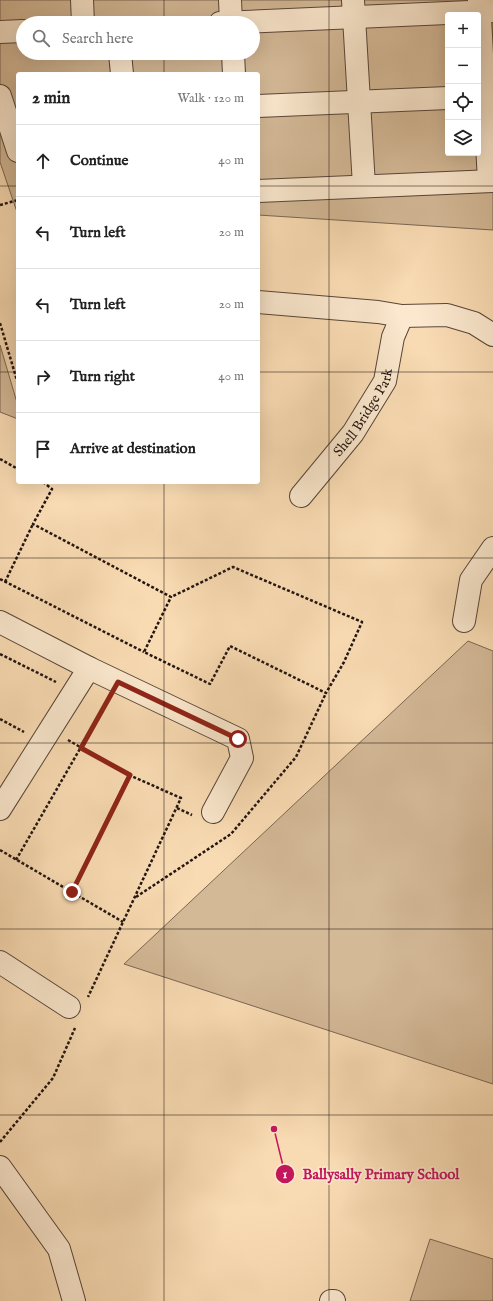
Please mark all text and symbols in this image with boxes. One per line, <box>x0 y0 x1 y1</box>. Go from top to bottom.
map controls <box>445 12 481 156</box>
button: + <box>445 12 481 48</box>
search box <box>16 16 260 60</box>
icon: search <box>30 27 52 49</box>
text: Search here <box>62 29 133 48</box>
button: − <box>445 48 481 84</box>
button: locate <box>445 84 481 120</box>
text: 2 min <box>32 88 70 109</box>
text: Walk · 120 m <box>178 90 244 107</box>
button: layers <box>445 120 481 156</box>
icon: ahead <box>32 150 54 172</box>
text: Continue <box>70 151 128 170</box>
text: 40 m <box>218 152 244 169</box>
icon: left <box>32 222 54 244</box>
text: Turn left <box>70 223 126 242</box>
text: 20 m <box>219 224 244 241</box>
icon: left <box>32 294 54 316</box>
text: Turn left <box>70 295 126 314</box>
text: 20 m <box>219 296 244 313</box>
icon: right <box>32 366 54 388</box>
street label: Shell Bridge Park <box>329 366 397 460</box>
text: Turn right <box>70 367 135 386</box>
text: 40 m <box>218 368 244 385</box>
icon: arrive <box>32 438 54 460</box>
text: Arrive at destination <box>70 439 196 458</box>
route start <box>229 730 247 748</box>
route end <box>63 883 81 901</box>
callout: Ballysally Primary School <box>275 1161 468 1188</box>
text: Ballysally Primary School <box>303 1165 460 1184</box>
text: 1 <box>283 1167 288 1182</box>

